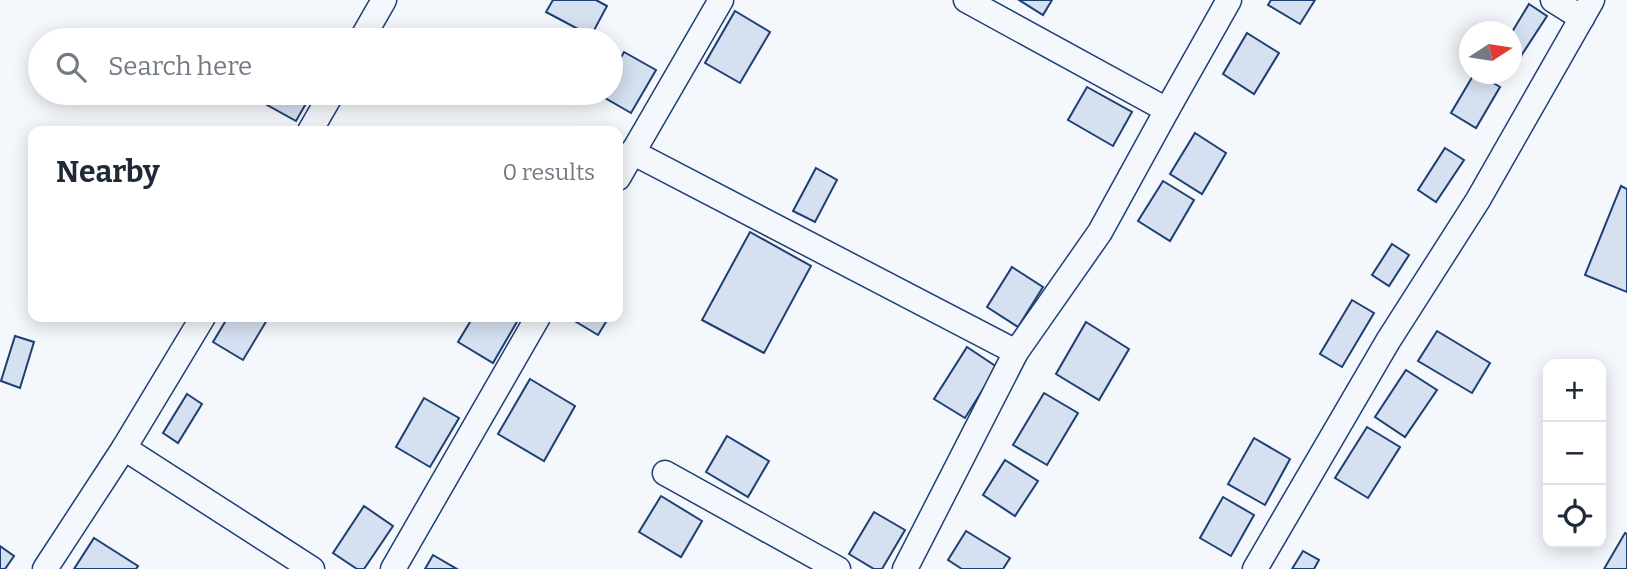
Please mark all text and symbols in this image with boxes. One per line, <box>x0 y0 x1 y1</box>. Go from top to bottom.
north arrow <box>1459 21 1522 84</box>
search box <box>28 28 623 105</box>
icon: search <box>52 48 90 86</box>
text: Search here <box>108 51 252 82</box>
text: Nearby <box>56 154 160 190</box>
text: 0 results <box>502 158 595 186</box>
map controls <box>1543 359 1606 548</box>
button: + <box>1543 359 1606 422</box>
button: − <box>1543 422 1606 485</box>
button: locate <box>1543 485 1606 548</box>

